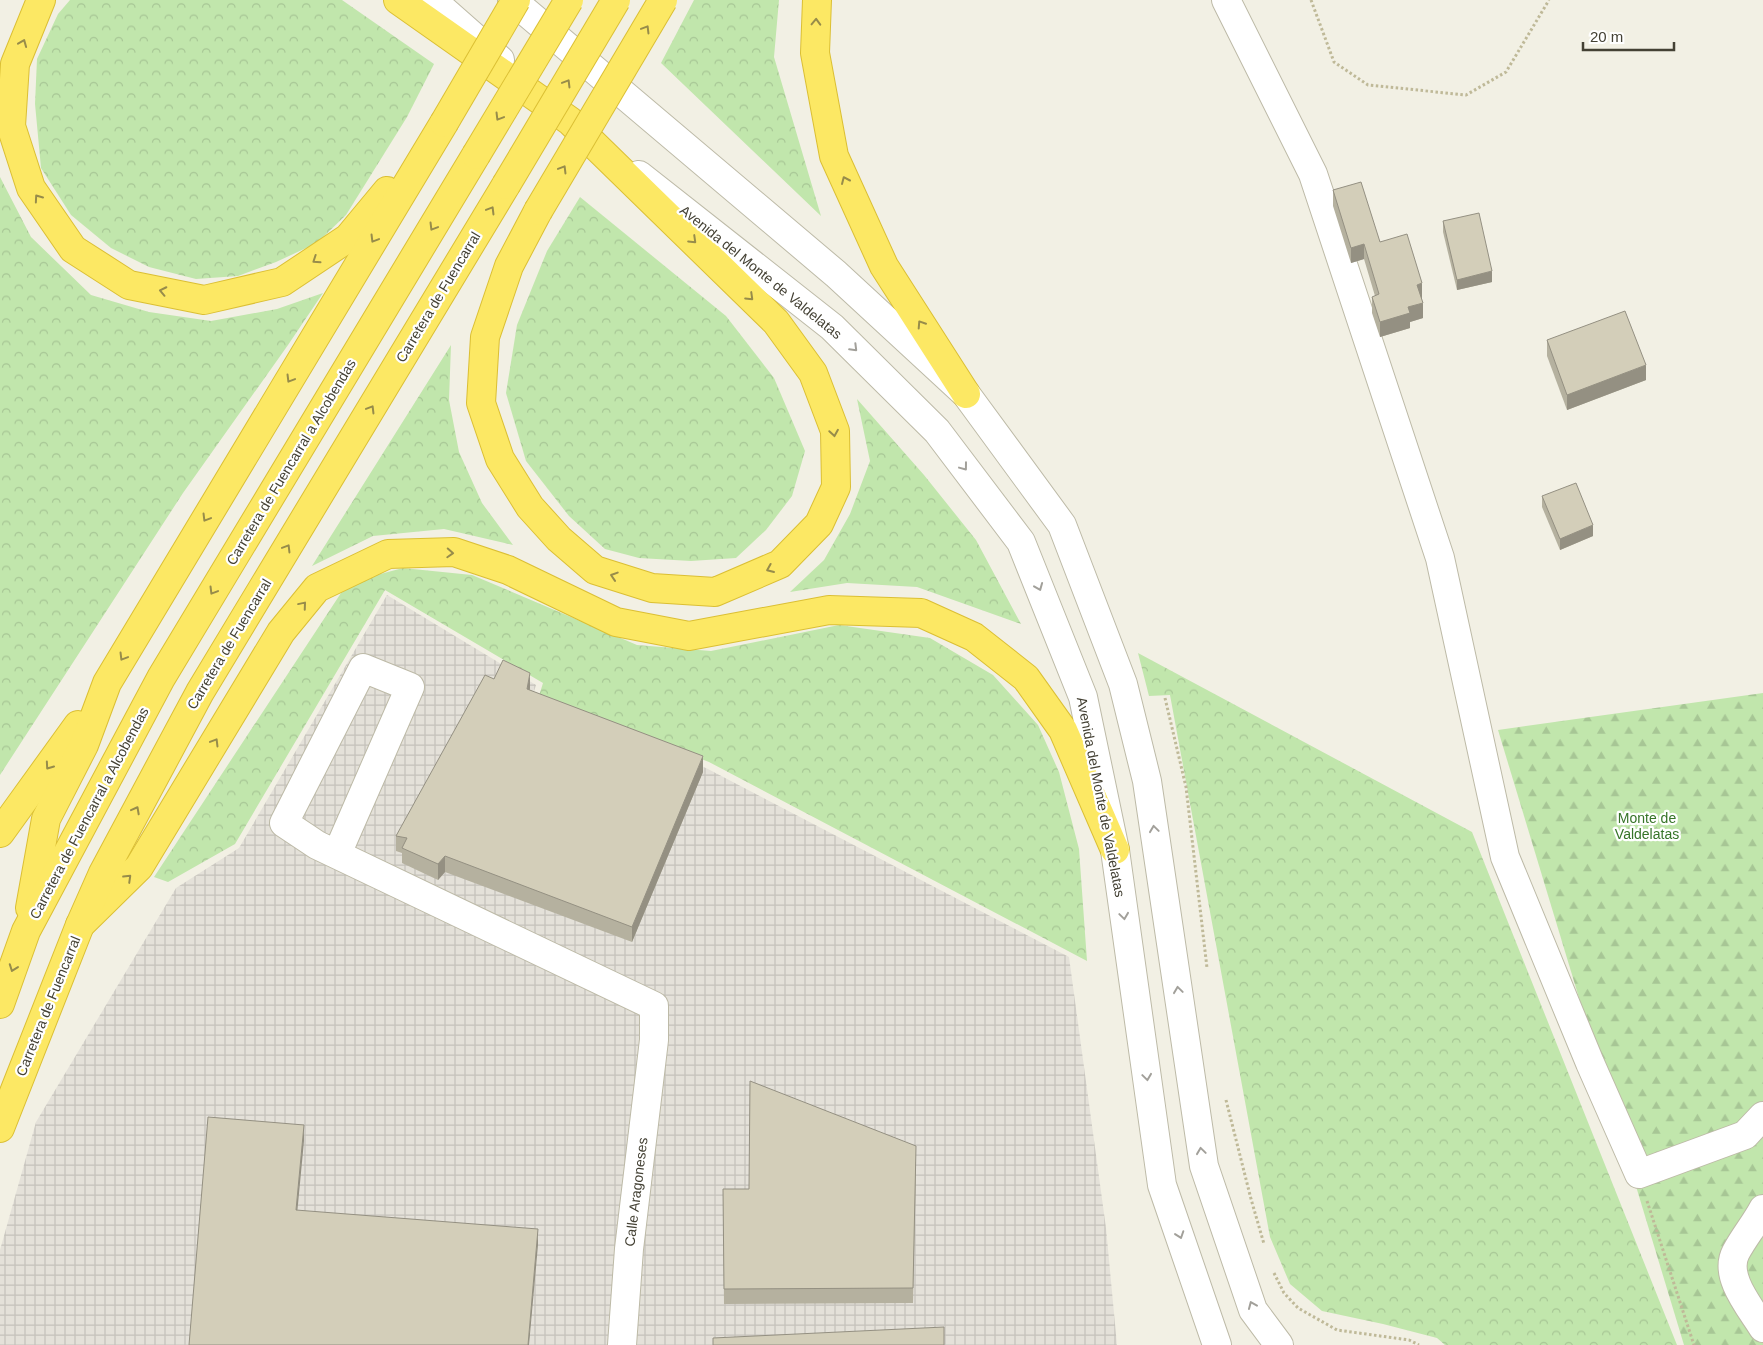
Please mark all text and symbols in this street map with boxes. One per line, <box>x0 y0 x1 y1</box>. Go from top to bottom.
one-way arrow <box>811 18 821 26</box>
scale bar <box>1583 20 1674 52</box>
one-way arrow <box>639 26 649 35</box>
text: 20 m <box>1590 28 1623 45</box>
one-way arrow <box>17 39 27 48</box>
one-way arrow <box>560 79 570 88</box>
one-way arrow <box>495 111 505 120</box>
one-way arrow <box>556 165 566 174</box>
one-way arrow <box>842 177 852 186</box>
one-way arrow <box>35 194 44 204</box>
street label: Avenida del Monte de Valdelatas <box>677 202 845 342</box>
one-way arrow <box>485 206 495 215</box>
one-way arrow <box>429 222 439 231</box>
street label: Carretera de Fuencarral <box>393 229 483 365</box>
one-way arrow <box>370 234 380 243</box>
one-way arrow <box>687 234 696 243</box>
one-way arrow <box>312 254 322 263</box>
one-way arrow <box>159 287 168 297</box>
one-way arrow <box>745 291 754 300</box>
one-way arrow <box>918 320 927 329</box>
one-way arrow <box>848 342 857 351</box>
street label: Carretera de Fuencarral a Alcobendas <box>223 356 359 568</box>
one-way arrow <box>287 373 297 382</box>
one-way arrow <box>364 405 374 414</box>
one-way arrow <box>828 428 838 437</box>
one-way arrow <box>959 461 967 470</box>
one-way arrow <box>203 513 213 522</box>
one-way arrow <box>280 544 290 553</box>
one-way arrow <box>446 548 454 559</box>
one-way arrow <box>766 562 775 573</box>
one-way arrow <box>611 572 619 582</box>
street label: Carretera de Fuencarral <box>184 576 274 712</box>
one-way arrow <box>1033 582 1044 591</box>
one-way arrow <box>210 586 220 595</box>
one-way arrow <box>297 602 306 611</box>
one-way arrow <box>119 652 129 661</box>
street label: Avenida del Monte de Valdelatas <box>1074 696 1128 898</box>
street label: Carretera de Fuencarral a Alcobendas <box>26 704 152 922</box>
one-way arrow <box>208 738 218 747</box>
one-way arrow <box>46 760 55 770</box>
one-way arrow <box>130 807 140 816</box>
park label: Monte de Valdelatas <box>1615 810 1679 842</box>
one-way arrow <box>1150 825 1160 834</box>
one-way arrow <box>122 875 131 884</box>
one-way arrow <box>1118 912 1129 920</box>
street label: Carretera de Fuencarral <box>13 934 83 1078</box>
one-way arrow <box>9 963 19 972</box>
one-way arrow <box>1173 986 1184 994</box>
one-way arrow <box>1141 1073 1152 1081</box>
street label: Calle Aragoneses <box>621 1137 651 1247</box>
one-way arrow <box>1197 1146 1207 1155</box>
one-way arrow <box>1174 1230 1184 1239</box>
one-way arrow <box>1247 1301 1258 1310</box>

